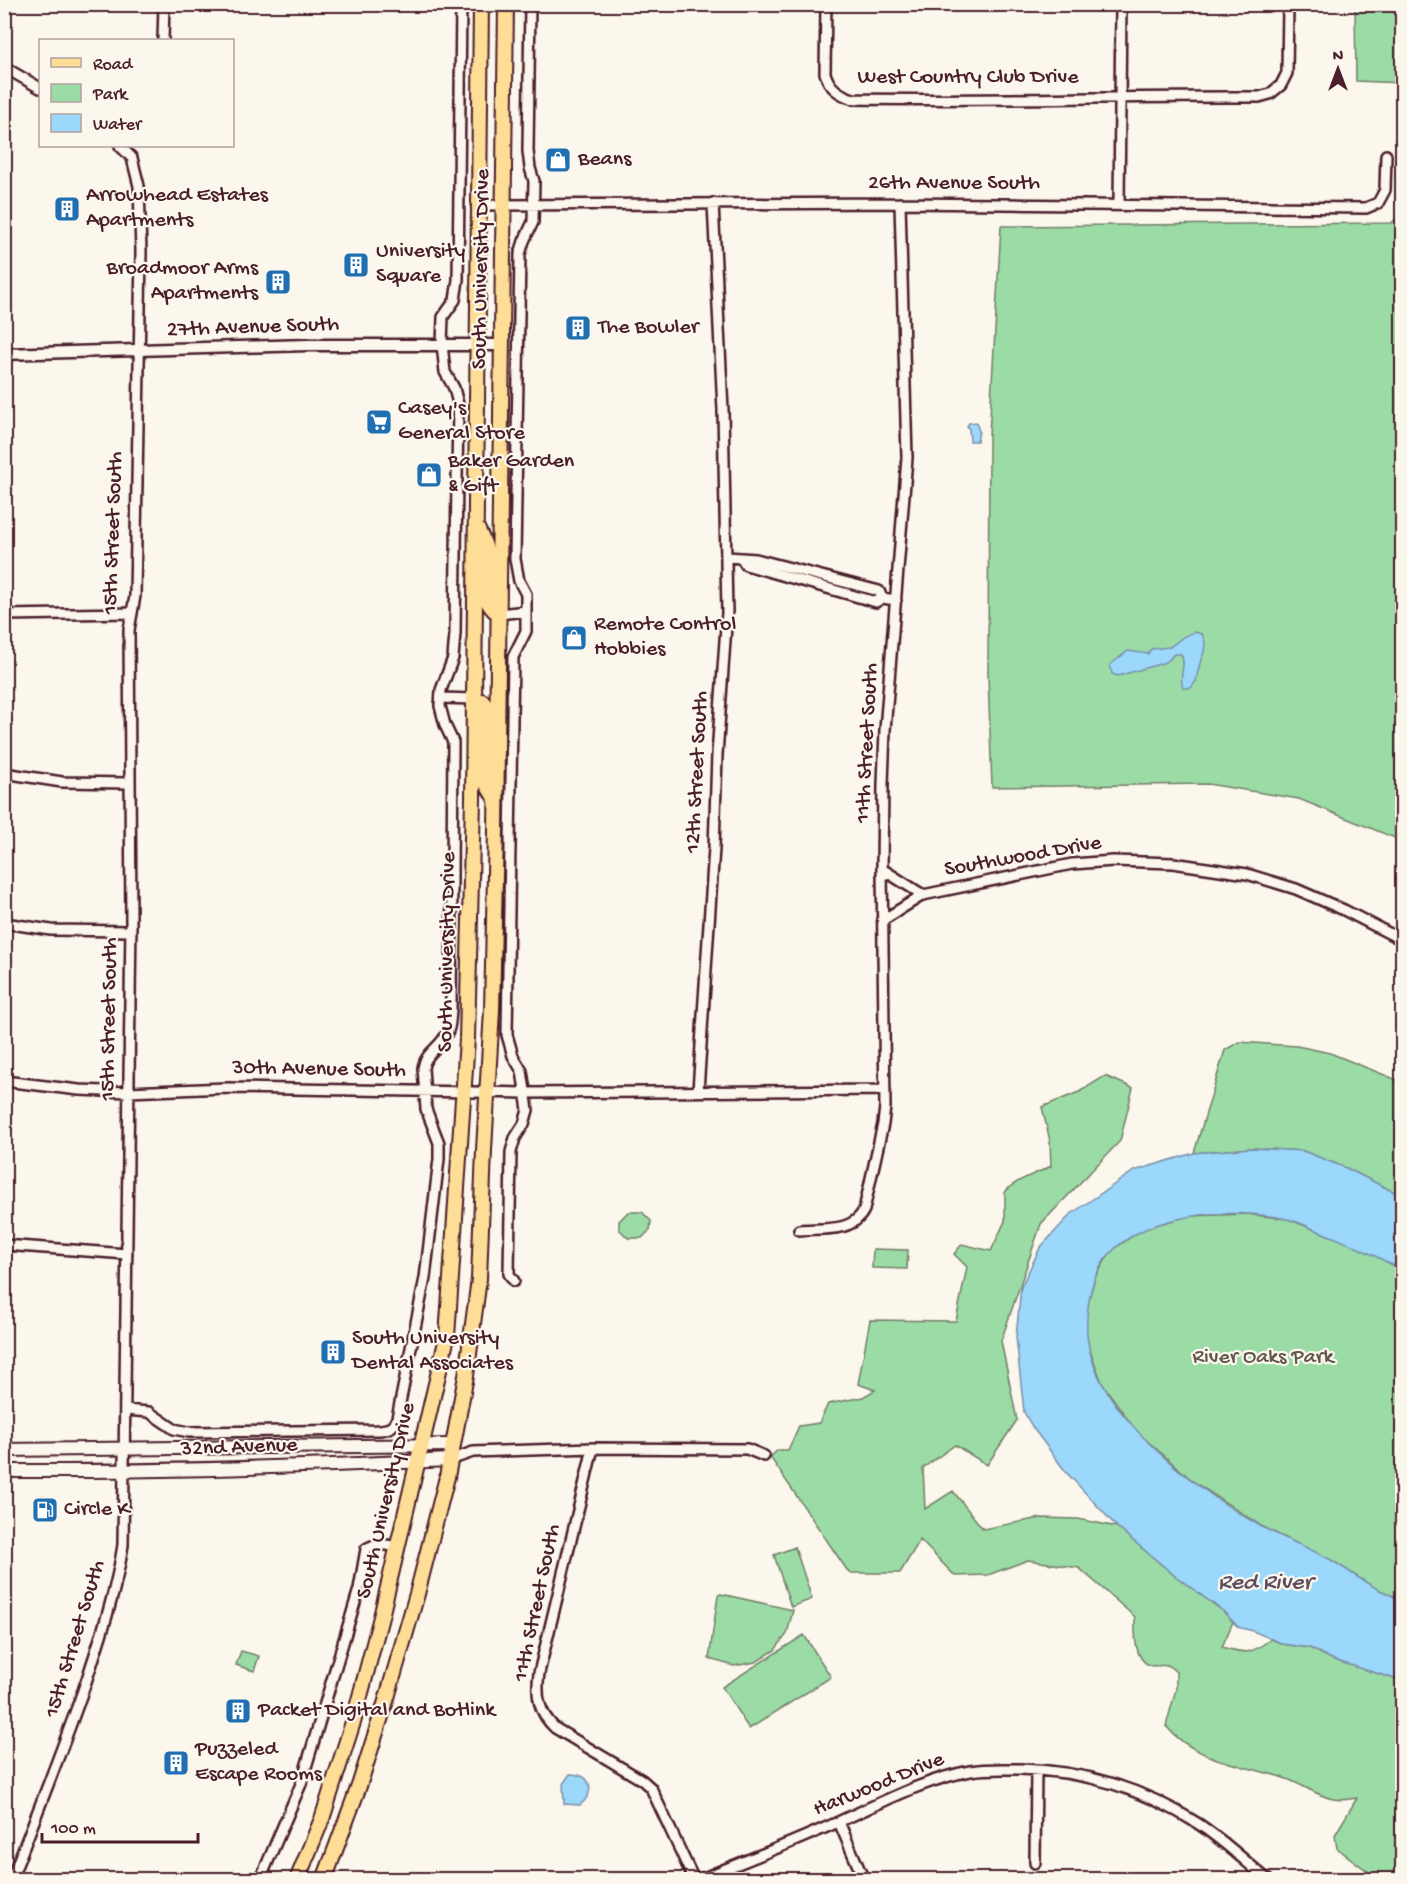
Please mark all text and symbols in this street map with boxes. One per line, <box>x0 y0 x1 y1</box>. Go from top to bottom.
legend <box>39 39 234 147</box>
north arrow <box>1308 39 1368 99</box>
text: N <box>1333 48 1344 67</box>
text: Road <box>93 55 134 76</box>
street label: West Country Club Drive <box>857 65 1079 91</box>
text: Park <box>92 85 129 106</box>
text: Water <box>93 115 143 136</box>
shop icon: Beans <box>543 145 573 175</box>
place label: Beans <box>577 147 632 173</box>
street label: South University Drive <box>467 168 497 369</box>
street label: 26th Avenue South <box>868 171 1040 197</box>
place label: Arrowhead Estates Apartments <box>86 183 269 234</box>
building icon: Arrowhead Estates Apartments <box>52 194 82 224</box>
place label: University Square <box>376 239 466 290</box>
building icon: University Square <box>341 250 371 280</box>
place label: Broadmoor Arms Apartments <box>106 256 259 307</box>
building icon: Broadmoor Arms Apartments <box>263 267 293 297</box>
street label: 27th Avenue South <box>166 312 340 344</box>
building icon: The Bowler <box>563 313 593 343</box>
place label: The Bowler <box>596 315 701 341</box>
place label: Casey's General Store <box>398 396 525 447</box>
supermarket icon: Casey's General Store <box>364 407 394 437</box>
place label: Baker Garden & Gift <box>447 449 575 500</box>
street label: 15th Street South <box>98 451 130 616</box>
shop icon: Baker Garden & Gift <box>414 460 444 490</box>
place label: Remote Control Hobbies <box>594 612 736 663</box>
shop icon: Remote Control Hobbies <box>559 623 589 653</box>
street label: 11th Street South <box>851 662 885 825</box>
street label: 12th Street South <box>681 690 715 855</box>
street label: Southwood Drive <box>943 830 1104 884</box>
street label: South University Drive <box>433 851 463 1052</box>
street label: 15th Street South <box>96 937 124 1102</box>
street label: 30th Avenue South <box>231 1055 406 1085</box>
place label: South University Dental Associates <box>350 1326 514 1377</box>
building icon: South University Dental Associates <box>318 1337 348 1367</box>
park label: River Oaks Park <box>1193 1345 1336 1371</box>
street label: South University Drive <box>352 1400 422 1602</box>
street label: 32nd Avenue <box>179 1433 299 1463</box>
fuel station icon: Circle K <box>30 1495 60 1525</box>
place label: Circle K <box>64 1497 132 1523</box>
street label: 11th Street South <box>508 1522 567 1685</box>
street label: 15th Street South <box>39 1557 112 1722</box>
water label: Red River <box>1218 1569 1316 1598</box>
building icon: Packet Digital and Botlink <box>223 1696 253 1726</box>
place label: Packet Digital and Botlink <box>257 1698 497 1724</box>
place label: Puzzeled Escape Rooms <box>194 1737 323 1788</box>
street label: Harwood Drive <box>810 1747 949 1823</box>
building icon: Puzzeled Escape Rooms <box>161 1748 191 1778</box>
scale bar <box>42 1806 198 1844</box>
text: 100 m <box>50 1819 96 1840</box>

